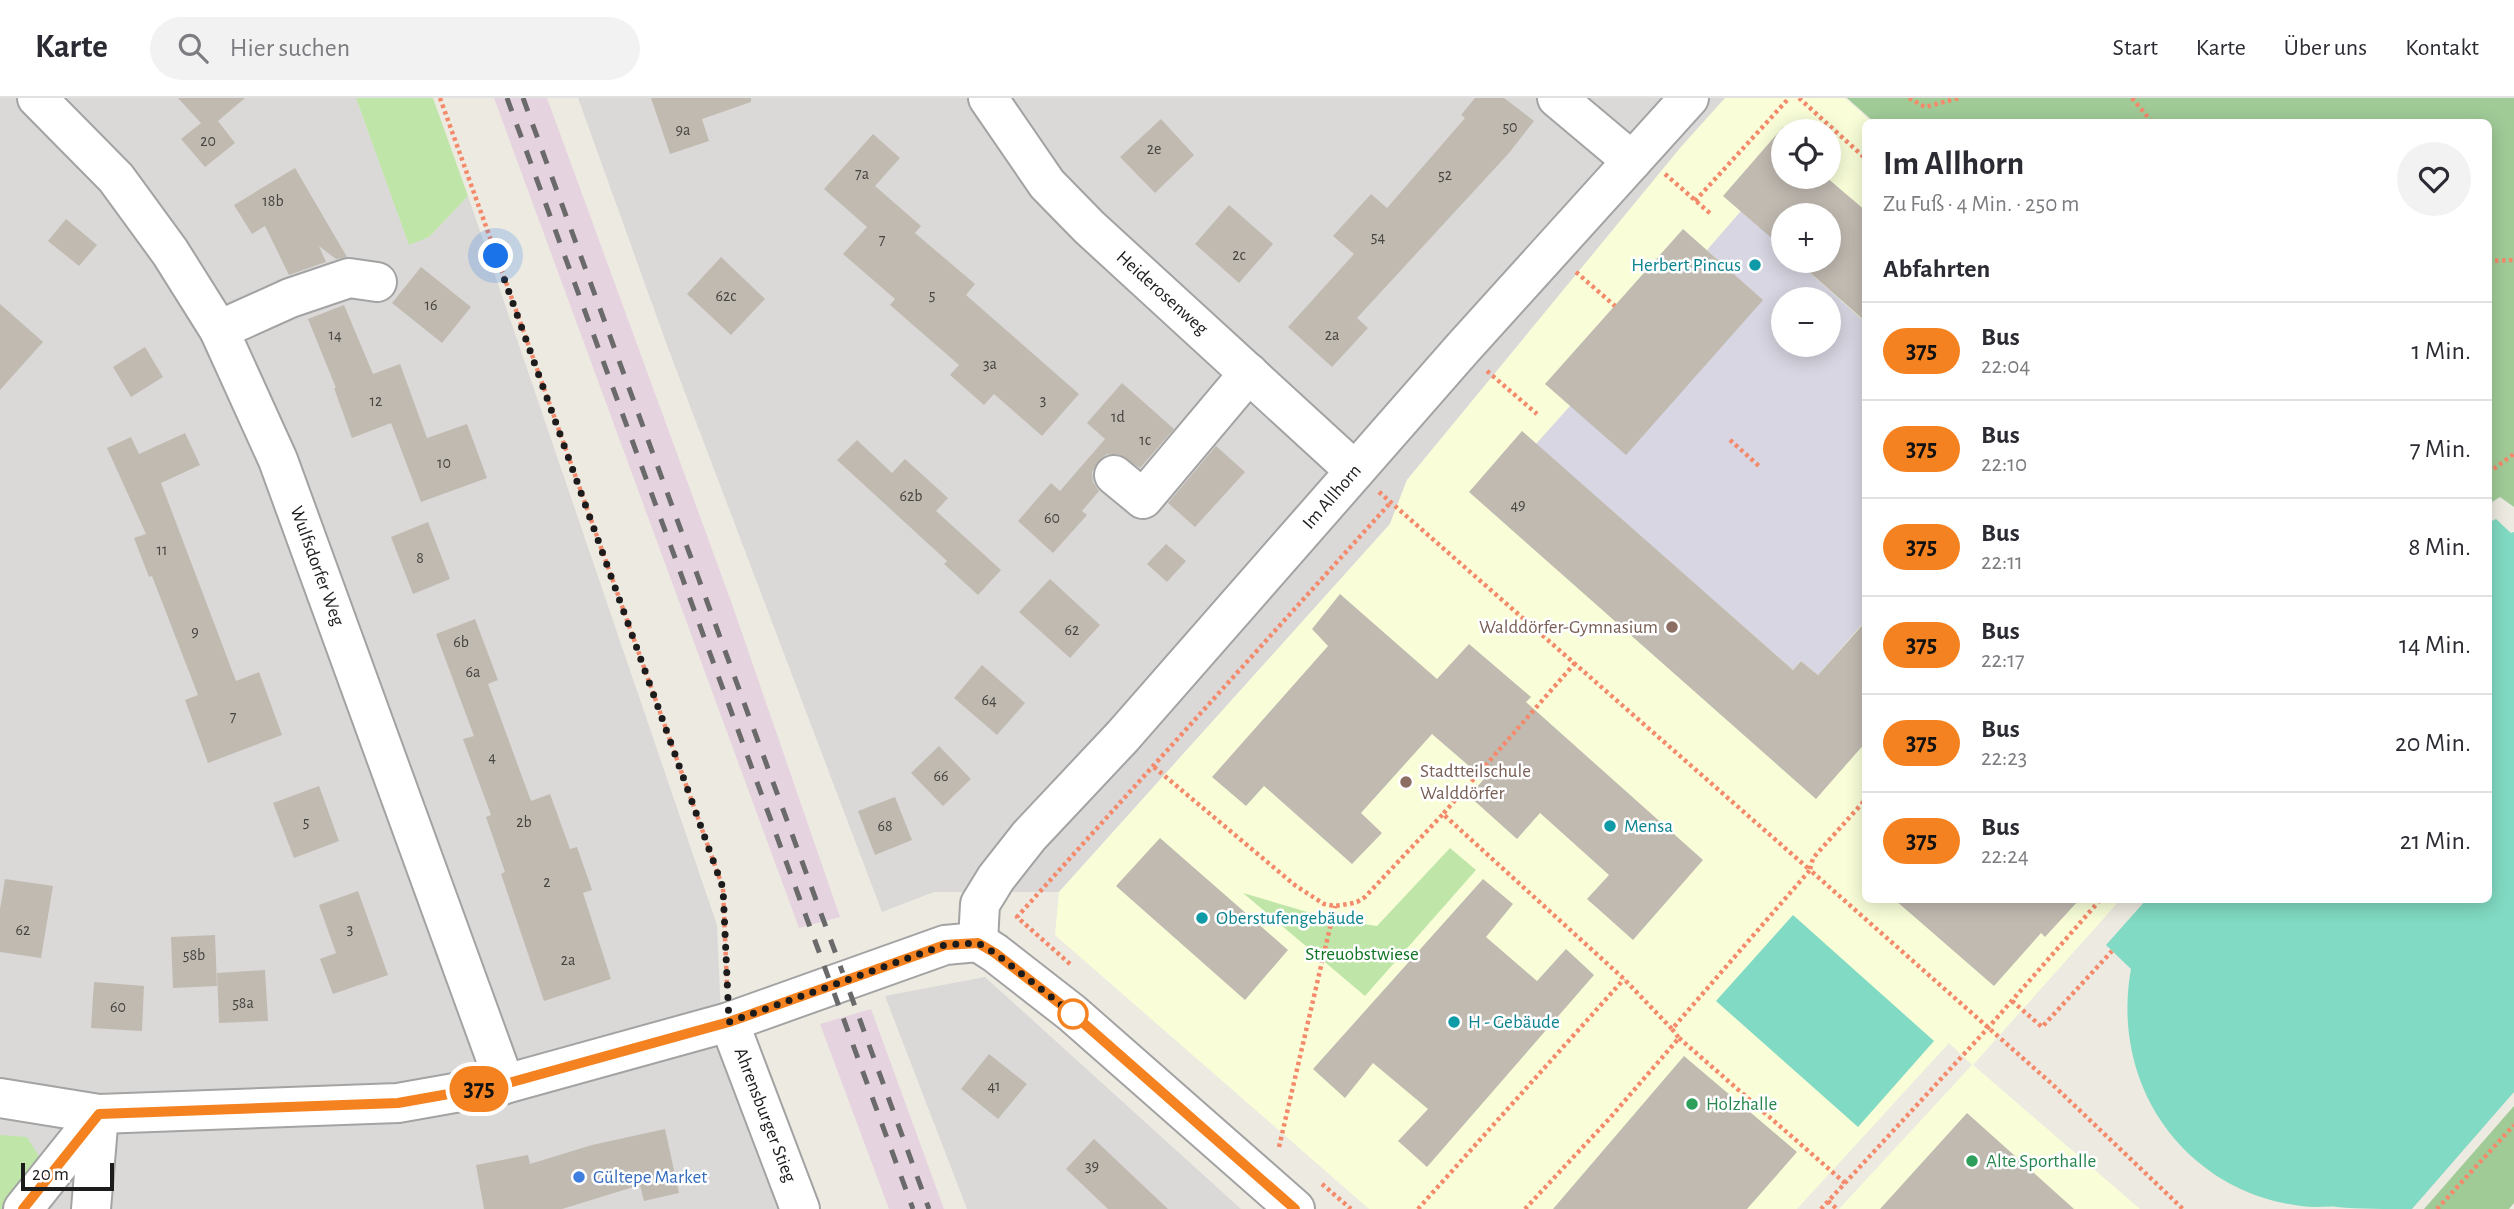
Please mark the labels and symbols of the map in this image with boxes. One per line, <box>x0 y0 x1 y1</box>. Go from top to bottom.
house number: 50 <box>1502 119 1518 135</box>
house number: 9a <box>676 122 690 138</box>
house number: 20 <box>200 133 216 149</box>
house number: 2e <box>1147 141 1161 157</box>
house number: 7a <box>855 166 869 182</box>
house number: 52 <box>1438 167 1452 183</box>
house number: 18b <box>262 193 284 209</box>
house number: 54 <box>1371 229 1385 245</box>
house number: 7 <box>879 232 886 248</box>
your location <box>478 238 513 273</box>
street label: Heiderosenweg <box>1113 247 1212 339</box>
house number: 2c <box>1232 247 1246 263</box>
place label: Herbert Pincus <box>1631 256 1741 275</box>
marker: Herbert Pincus <box>1747 257 1763 273</box>
house number: 5 <box>929 287 935 303</box>
house number: 62c <box>716 288 736 304</box>
house number: 16 <box>424 297 438 313</box>
house number: 14 <box>328 327 342 343</box>
house number: 2a <box>1325 327 1339 343</box>
house number: 3a <box>983 356 997 372</box>
house number: 3 <box>1040 392 1046 408</box>
house number: 12 <box>370 393 382 409</box>
house number: 1d <box>1111 409 1125 425</box>
house number: 1c <box>1139 432 1151 448</box>
house number: 10 <box>437 455 451 471</box>
street label: Im Allhorn <box>1299 461 1365 533</box>
house number: 62b <box>899 488 923 504</box>
house number: 49 <box>1510 497 1526 513</box>
street label: Wulfsdorfer Weg <box>287 504 348 629</box>
house number: 60 <box>1044 510 1060 526</box>
house number: 11 <box>156 542 168 558</box>
house number: 8 <box>416 550 424 566</box>
place label: Walddörfer-Gymnasium <box>1479 618 1658 637</box>
marker: Walddörfer-Gymnasium <box>1664 619 1680 635</box>
house number: 62 <box>1065 622 1079 638</box>
house number: 9 <box>191 624 199 640</box>
house number: 6b <box>453 634 469 650</box>
house number: 6a <box>466 664 480 680</box>
house number: 64 <box>981 692 997 708</box>
house number: 7 <box>230 709 237 725</box>
house number: 4 <box>488 749 496 765</box>
place label: Stadtteilschule Walddörfer <box>1420 762 1531 803</box>
house number: 66 <box>933 768 949 784</box>
marker: Stadtteilschule Walddörfer <box>1398 774 1414 790</box>
house number: 5 <box>303 814 309 830</box>
house number: 2b <box>516 814 532 830</box>
place label: Mensa <box>1624 817 1673 836</box>
house number: 68 <box>877 818 893 834</box>
marker: Mensa <box>1602 818 1618 834</box>
house number: 2 <box>543 874 551 890</box>
place label: Oberstufengebäude <box>1216 909 1364 928</box>
marker: Oberstufengebäude <box>1194 910 1210 926</box>
house number: 3 <box>347 921 353 937</box>
house number: 62 <box>16 922 30 938</box>
park label: Streuobstwiese <box>1305 945 1419 964</box>
house number: 58b <box>183 947 205 963</box>
house number: 2a <box>561 952 575 968</box>
house number: 58a <box>232 995 254 1011</box>
house number: 60 <box>110 999 126 1015</box>
unlabelled marker <box>1058 999 1088 1029</box>
place label: H - Gebäude <box>1468 1013 1560 1032</box>
marker: H - Gebäude <box>1446 1014 1462 1030</box>
street label: Ahrensburger Stieg <box>731 1045 800 1186</box>
line badge: 375 <box>439 1066 519 1112</box>
house number: 41 <box>987 1078 1001 1094</box>
place label: Holzhalle <box>1706 1095 1777 1114</box>
marker: Holzhalle <box>1684 1096 1700 1112</box>
place label: Alte Sporthalle <box>1986 1152 2096 1171</box>
marker: Alte Sporthalle <box>1964 1153 1980 1169</box>
house number: 39 <box>1085 1158 1099 1174</box>
scale bar <box>21 1160 114 1192</box>
place label: Gültepe Market <box>593 1168 707 1187</box>
marker: Gültepe Market <box>571 1169 587 1185</box>

